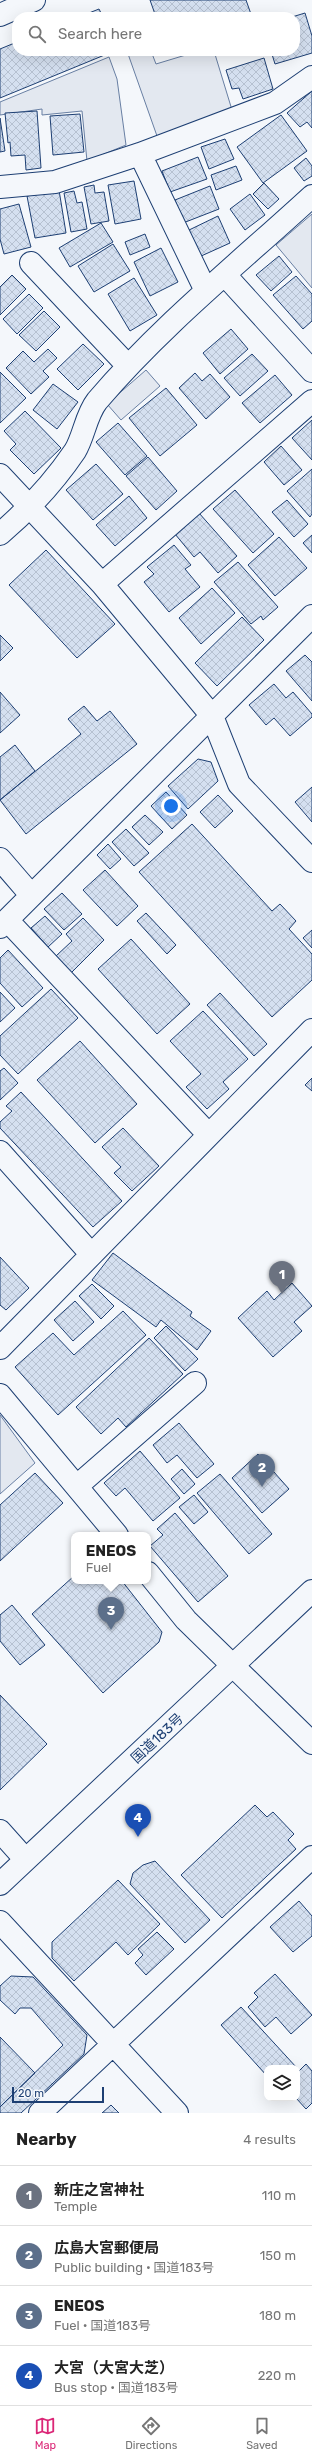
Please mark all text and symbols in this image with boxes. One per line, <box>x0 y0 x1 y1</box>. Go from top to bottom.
search box <box>12 12 300 56</box>
icon: search <box>26 23 48 45</box>
text: Search here <box>58 25 142 43</box>
your location <box>161 796 181 816</box>
pin: 1 <box>269 1261 295 1294</box>
pin: 2 <box>249 1454 275 1487</box>
popup <box>71 1532 151 1584</box>
text: ENEOS <box>86 1542 136 1560</box>
text: Fuel <box>86 1560 111 1575</box>
pin: 3 <box>98 1597 124 1630</box>
street label: 国道183号 <box>128 1710 187 1767</box>
pin: 4 <box>125 1804 151 1837</box>
map controls <box>264 2065 300 2101</box>
button: layers <box>264 2065 300 2101</box>
scale bar <box>12 2085 104 2104</box>
text: 20 m <box>18 2087 44 2100</box>
text: Nearby <box>16 2129 77 2149</box>
text: 4 results <box>243 2132 296 2147</box>
text: 新庄之宮神社 <box>54 2181 144 2199</box>
text: 1 <box>26 2188 32 2203</box>
text: 110 m <box>262 2188 296 2203</box>
text: Temple <box>54 2199 97 2214</box>
text: 広島大宮郵便局 <box>54 2239 159 2257</box>
text: 2 <box>25 2248 33 2263</box>
text: 150 m <box>260 2248 296 2263</box>
text: Public building · 国道183号 <box>54 2260 214 2275</box>
text: ENEOS <box>54 2297 105 2315</box>
text: 3 <box>25 2308 33 2323</box>
text: 180 m <box>259 2308 296 2323</box>
text: Fuel · 国道183号 <box>54 2318 151 2333</box>
text: 大宮（大宮大芝） <box>54 2359 174 2377</box>
text: 4 <box>25 2368 33 2383</box>
text: 220 m <box>258 2368 296 2383</box>
text: Bus stop · 国道183号 <box>54 2380 179 2395</box>
tab: Map <box>34 2415 56 2452</box>
tab: Directions <box>125 2415 177 2452</box>
tab: Saved <box>246 2415 278 2452</box>

